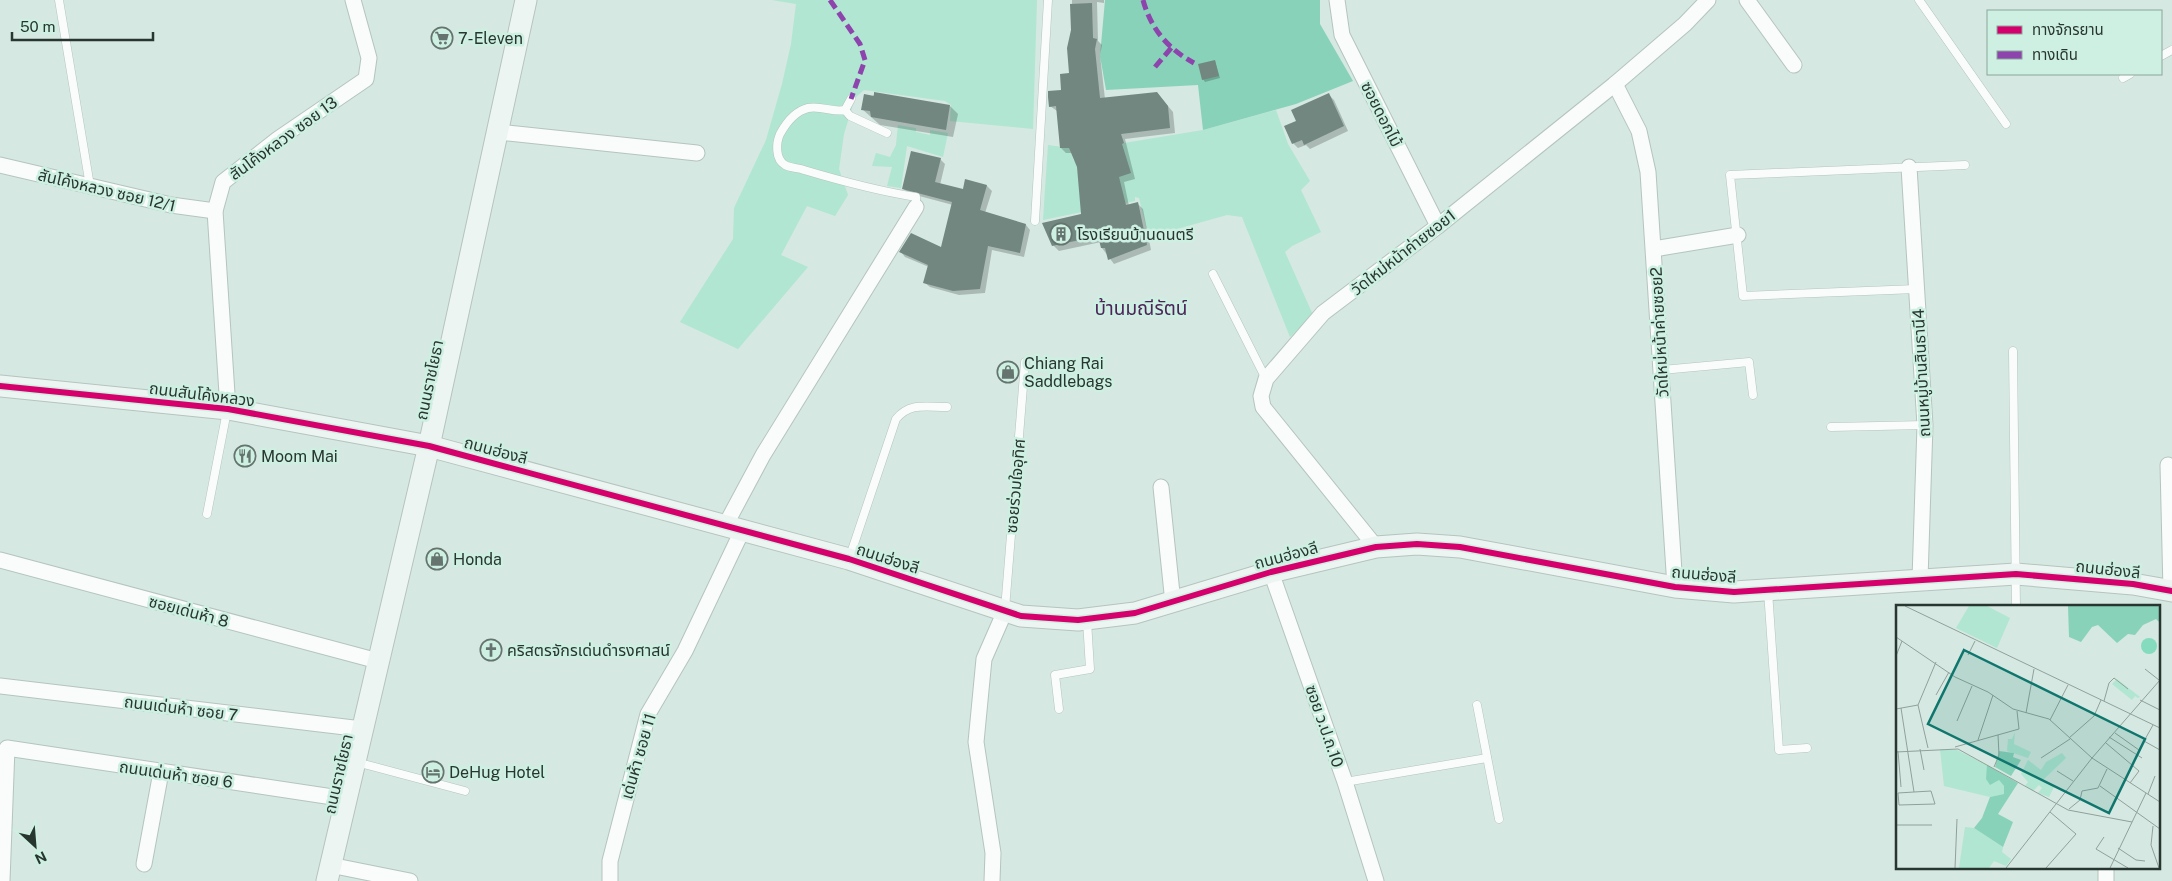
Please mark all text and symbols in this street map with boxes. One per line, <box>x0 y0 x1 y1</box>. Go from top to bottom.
scale bar <box>12 10 154 42</box>
legend <box>1987 10 2162 75</box>
text: 50 m <box>20 18 55 35</box>
text: ทางจักรยาน <box>2032 21 2104 38</box>
supermarket icon: 7-Eleven <box>430 26 454 50</box>
place label: 7-Eleven <box>458 29 523 48</box>
text: ทางเดิน <box>2032 46 2078 63</box>
street label: ซอยดอกไม้ <box>1357 78 1406 150</box>
street label: สันโค้งหลวง ซอย 13 <box>225 93 341 184</box>
street label: สันโค้งหลวง ซอย 12/1 <box>36 165 178 216</box>
street label: วัดใหม่หน้าค่ายซอย1 <box>1347 206 1459 299</box>
building icon: โรงเรียนบ้านดนตรี <box>1049 222 1073 246</box>
place label: โรงเรียนบ้านดนตรี <box>1077 225 1194 244</box>
street label: วัดใหม่หน้าค่ายซอย2 <box>1647 266 1672 397</box>
district label: บ้านมณีรัตน์ <box>1095 297 1187 319</box>
street label: ถนนหมู่บ้านสินธานี4 <box>1909 308 1934 438</box>
street label: ถนนราชโยธา <box>412 338 447 422</box>
place label: Chiang Rai Saddlebags <box>1024 354 1112 391</box>
shop icon: Chiang Rai Saddlebags <box>996 360 1020 384</box>
street label: ถนนสันโค้งหลวง <box>148 379 256 410</box>
street label: ถนนฮ่องลี <box>462 433 530 468</box>
street label: ซอยร่วมใจอุทิศ <box>1002 438 1029 534</box>
restaurant icon: Moom Mai <box>233 444 257 468</box>
place label: Moom Mai <box>261 447 338 466</box>
street label: ถนนฮ่องลี <box>1252 538 1320 573</box>
street label: ถนนฮ่องลี <box>854 539 922 578</box>
shop icon: Honda <box>425 547 449 571</box>
place label: Honda <box>453 550 502 569</box>
street label: ถนนฮ่องลี <box>2075 557 2141 582</box>
street label: ถนนฮ่องลี <box>1671 562 1737 587</box>
street label: ซอยเด่นห้า 8 <box>147 592 231 631</box>
inset map <box>1896 605 2160 868</box>
church icon: คริสตรจักรเด่นดำรงศาสน์ <box>479 638 503 662</box>
place label: คริสตรจักรเด่นดำรงศาสน์ <box>507 641 670 660</box>
street label: ซอย ว.ป.ถ.10 <box>1302 683 1348 770</box>
street label: ถนนเด่นห้า ซอย 7 <box>123 692 239 725</box>
street label: เด่นห้า ซอย 11 <box>617 711 660 801</box>
street label: ถนนราชโยธา <box>320 732 357 816</box>
street label: ถนนเด่นห้า ซอย 6 <box>118 757 234 792</box>
hotel icon: DeHug Hotel <box>421 760 445 784</box>
place label: DeHug Hotel <box>449 763 545 782</box>
north arrow <box>10 821 60 871</box>
text: N <box>32 848 49 867</box>

